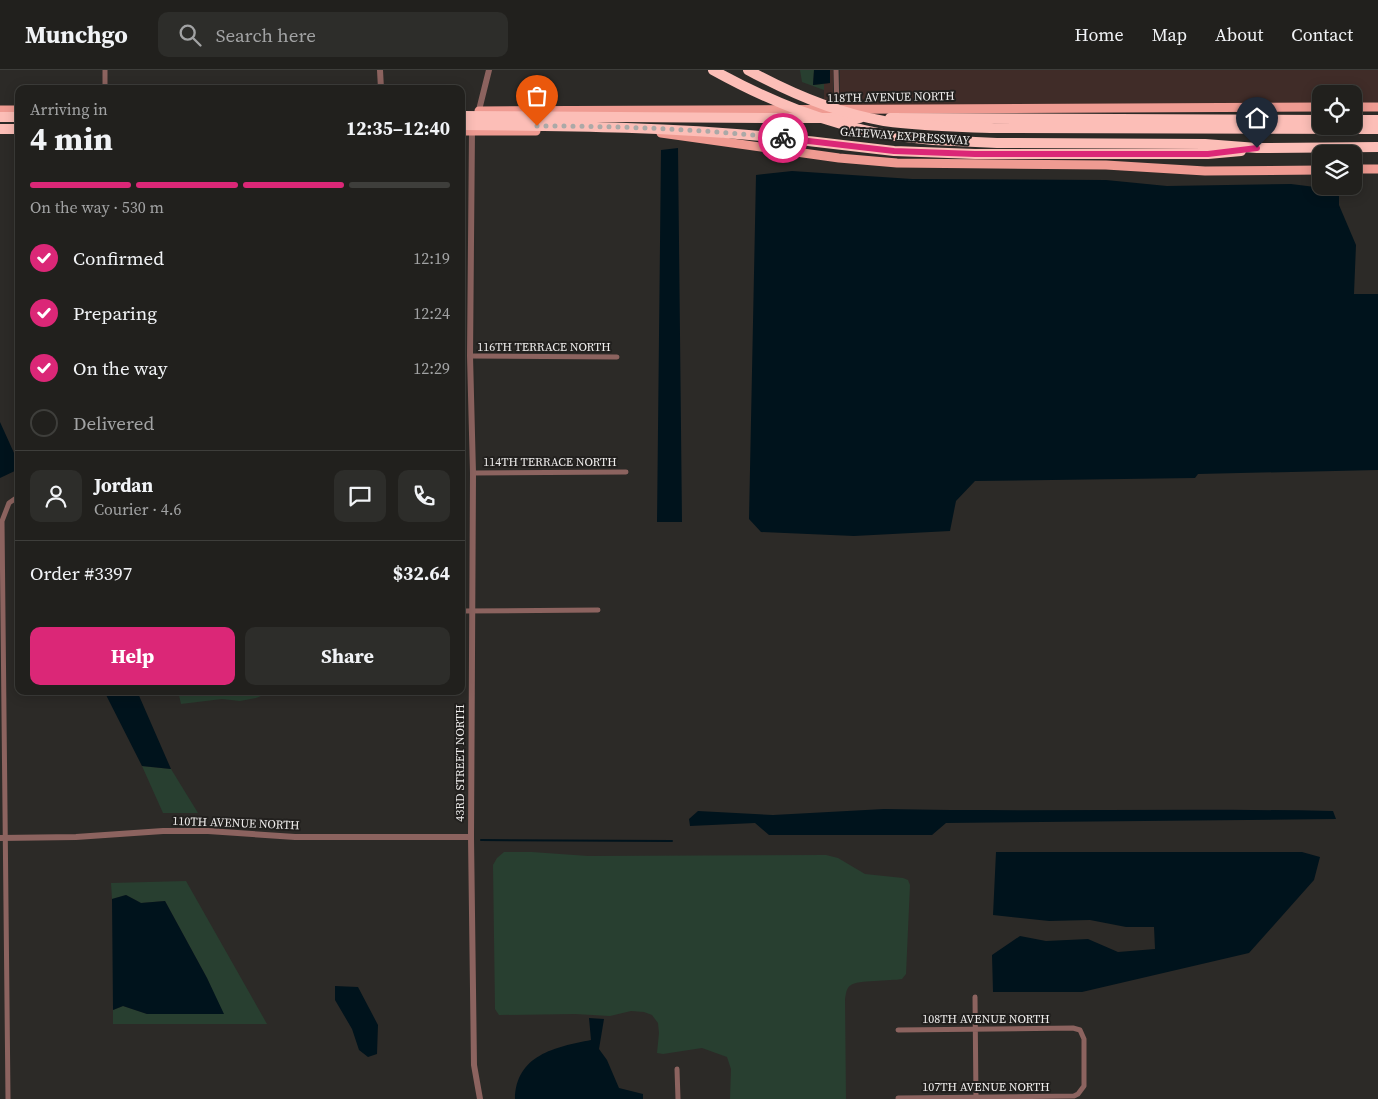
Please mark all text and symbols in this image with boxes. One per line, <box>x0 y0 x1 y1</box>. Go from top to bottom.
search box <box>158 12 508 57</box>
text: Munchgo <box>25 18 128 51</box>
icon: search <box>176 21 204 49</box>
text: Search here <box>216 22 316 48</box>
text: Home <box>1075 22 1124 47</box>
text: Map <box>1152 22 1187 47</box>
text: About <box>1215 22 1263 47</box>
text: Contact <box>1291 22 1353 47</box>
pin <box>516 75 558 126</box>
icon: bag <box>523 82 551 110</box>
map controls <box>1312 85 1362 195</box>
button: locate <box>1312 85 1362 135</box>
street label: 118TH AVENUE NORTH <box>827 88 955 106</box>
pin <box>1236 97 1278 148</box>
text: Arriving in <box>30 98 108 120</box>
icon: home <box>1243 104 1271 132</box>
courier <box>758 113 808 163</box>
text: 12:35–12:40 <box>346 115 450 141</box>
text: 4 min <box>30 117 113 161</box>
street label: GATEWAY EXPRESSWAY <box>839 123 971 149</box>
icon: bike <box>769 124 797 152</box>
button: layers <box>1312 145 1362 195</box>
text: On the way · 530 m <box>30 196 164 218</box>
icon: check <box>30 244 58 272</box>
text: Confirmed <box>73 245 164 271</box>
text: 12:19 <box>413 247 450 269</box>
icon: check <box>30 299 58 327</box>
text: Preparing <box>73 300 157 326</box>
text: 12:24 <box>413 302 450 324</box>
street label: 116TH TERRACE NORTH <box>477 339 611 355</box>
icon: check <box>30 354 58 382</box>
text: On the way <box>73 355 168 381</box>
text: 12:29 <box>413 357 450 379</box>
text: Delivered <box>73 410 154 436</box>
street label: 114TH TERRACE NORTH <box>483 454 617 470</box>
button: person <box>30 470 82 522</box>
button: chat <box>334 470 386 522</box>
button: phone <box>398 470 450 522</box>
text: Jordan <box>94 472 153 498</box>
text: Courier · 4.6 <box>94 498 182 520</box>
text: Order #3397 <box>30 560 132 586</box>
text: $32.64 <box>393 560 450 586</box>
button: Help <box>30 627 235 685</box>
button: Share <box>245 627 450 685</box>
street label: 43RD STREET NORTH <box>452 704 468 822</box>
street label: 110TH AVENUE NORTH <box>172 813 300 833</box>
street label: 108TH AVENUE NORTH <box>922 1011 1050 1027</box>
street label: 107TH AVENUE NORTH <box>922 1079 1050 1095</box>

